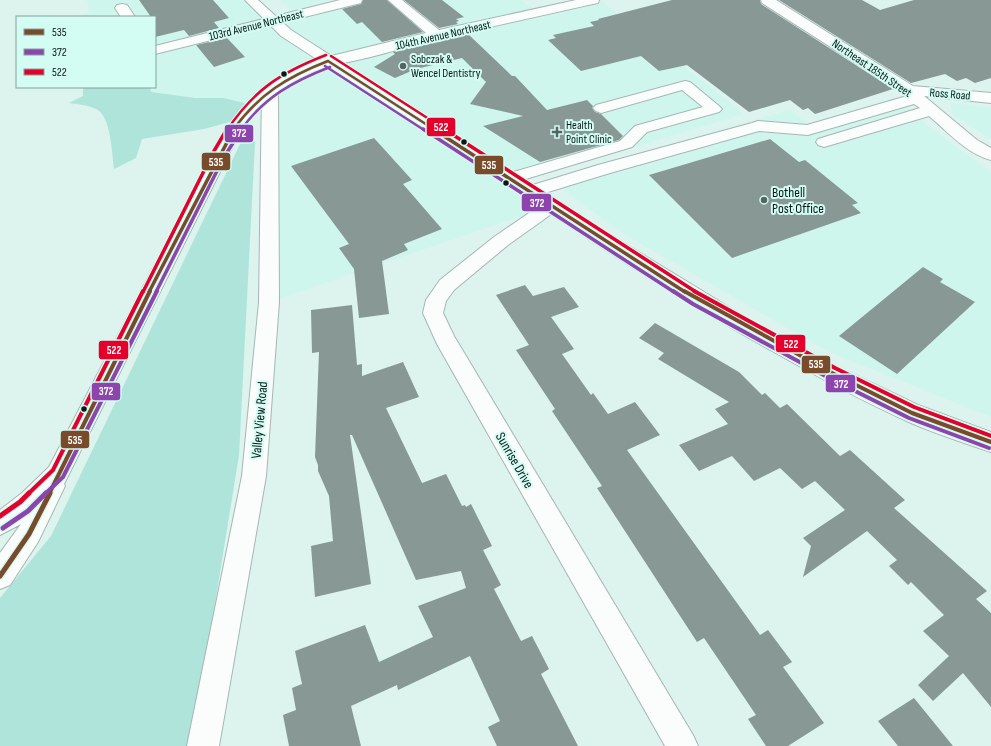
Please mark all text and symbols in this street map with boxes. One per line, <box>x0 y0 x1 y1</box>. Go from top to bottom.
street label: 103rd Avenue Northeast <box>207 6 305 44</box>
legend <box>16 16 156 88</box>
street label: 104th Avenue Northeast <box>394 17 493 54</box>
text: 535 <box>52 25 67 40</box>
street label: Northeast 185th Street <box>829 36 915 101</box>
text: 372 <box>52 45 67 60</box>
place label: Sobczak & Wencel Dentistry <box>411 52 481 81</box>
marker: Sobczak & Wencel Dentistry <box>398 61 408 71</box>
text: 522 <box>52 65 67 80</box>
unlabelled marker <box>279 69 289 79</box>
street label: Ross Road <box>929 85 971 104</box>
line badge: 522 <box>426 117 456 137</box>
place label: Health Point Clinic <box>566 118 612 147</box>
text: 522 <box>434 121 448 134</box>
line badge: 372 <box>224 124 254 143</box>
marker: Health Point Clinic <box>551 126 563 138</box>
text: 372 <box>232 127 246 140</box>
unlabelled marker <box>459 137 469 147</box>
line badge: 535 <box>201 152 231 171</box>
line badge: 535 <box>474 155 504 175</box>
text: 535 <box>209 156 223 169</box>
text: 535 <box>482 159 496 172</box>
unlabelled marker <box>501 178 511 188</box>
place label: Bothell Post Office <box>772 184 824 217</box>
line badge: 372 <box>521 193 552 212</box>
marker: Bothell Post Office <box>759 195 769 205</box>
text: 372 <box>530 197 544 210</box>
line badge: 522 <box>775 334 806 353</box>
text: 522 <box>784 338 798 351</box>
line badge: 522 <box>98 340 129 360</box>
text: 522 <box>107 344 121 357</box>
line badge: 535 <box>801 355 831 374</box>
text: 535 <box>809 358 823 371</box>
line badge: 372 <box>825 374 856 393</box>
text: 372 <box>834 378 848 391</box>
street label: Valley View Road <box>248 381 271 459</box>
line badge: 372 <box>91 382 121 401</box>
text: 372 <box>99 385 113 398</box>
unlabelled marker <box>79 404 89 414</box>
street label: Sunrise Drive <box>492 429 537 491</box>
line badge: 535 <box>60 430 90 449</box>
text: 535 <box>68 434 82 447</box>

